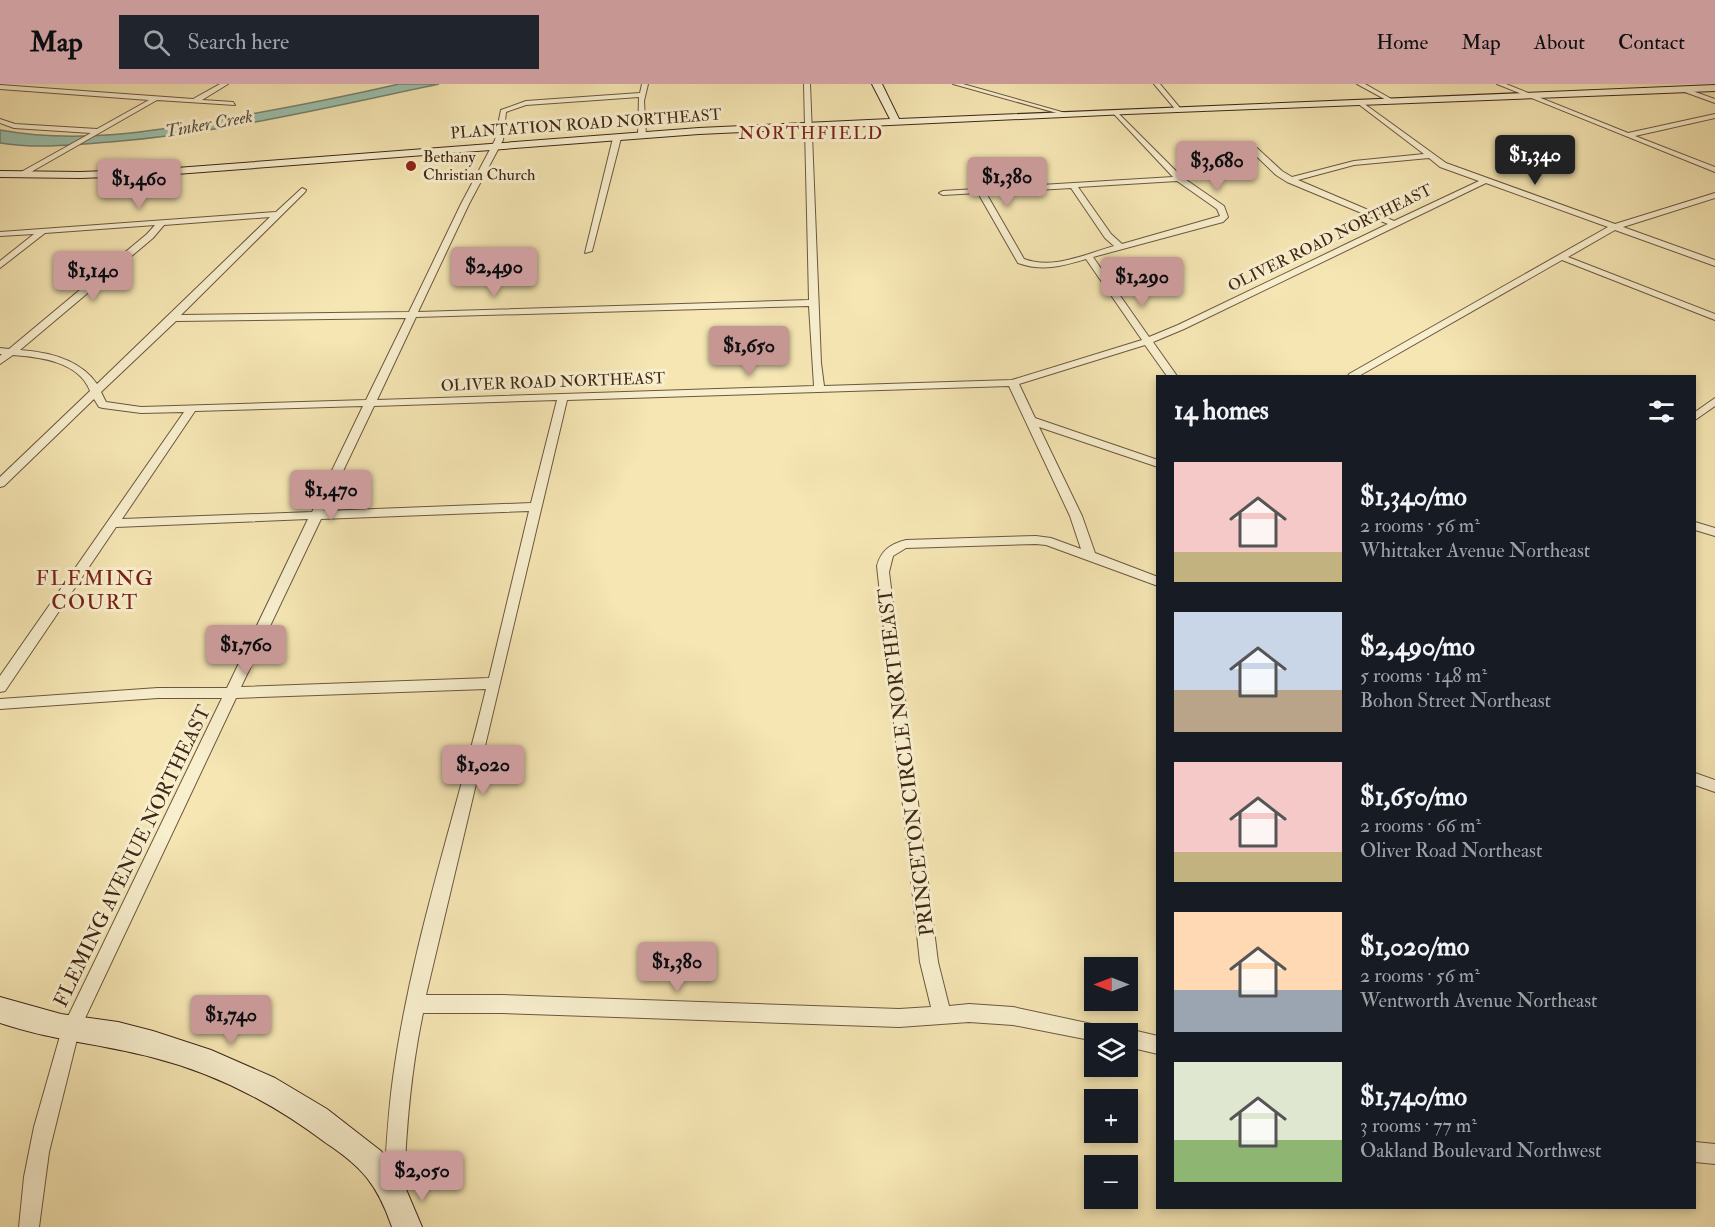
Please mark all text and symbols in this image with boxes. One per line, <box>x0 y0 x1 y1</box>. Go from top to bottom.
search box <box>119 15 539 69</box>
text: Map <box>30 25 83 60</box>
icon: search <box>140 26 173 59</box>
text: Search here <box>188 28 289 56</box>
text: Home <box>1376 29 1428 56</box>
text: Map <box>1461 29 1501 56</box>
text: About <box>1534 29 1585 56</box>
text: Contact <box>1618 29 1685 56</box>
water label: Tinker Creek <box>164 105 254 143</box>
street label: PLANTATION ROAD NORTHEAST <box>450 105 722 143</box>
district label: NORTHFIELD <box>738 122 884 145</box>
pin: $1,340 <box>1486 135 1584 186</box>
pin: $3,680 <box>1168 141 1266 192</box>
text: $1,340 <box>1509 142 1561 167</box>
place label: Bethany Christian Church <box>423 147 536 185</box>
text: $3,680 <box>1190 148 1244 173</box>
pin: $1,380 <box>958 157 1056 208</box>
pin: $1,460 <box>90 159 188 210</box>
marker: Bethany Christian Church <box>404 159 418 173</box>
text: $1,380 <box>982 164 1032 189</box>
text: $1,460 <box>112 166 166 191</box>
street label: OLIVER ROAD NORTHEAST <box>1225 180 1435 296</box>
pin: $2,490 <box>445 247 543 298</box>
pin: $1,140 <box>44 251 142 302</box>
text: $2,490 <box>465 254 523 279</box>
pin: $1,290 <box>1093 257 1191 308</box>
text: $1,140 <box>67 258 119 283</box>
text: $1,290 <box>1115 264 1169 289</box>
pin: $1,650 <box>700 326 798 377</box>
text: $1,650 <box>723 333 775 358</box>
street label: OLIVER ROAD NORTHEAST <box>440 368 666 396</box>
text: 14 homes <box>1174 395 1269 427</box>
icon: filters <box>1645 395 1678 428</box>
pin: $1,470 <box>282 470 380 521</box>
text: $1,470 <box>304 477 358 502</box>
text: $1,340/mo <box>1360 481 1467 513</box>
icon: home <box>1222 486 1294 558</box>
text: 2 rooms · 56 m² <box>1360 513 1480 538</box>
text: Whittaker Avenue Northeast <box>1360 538 1590 563</box>
district label: FLEMING COURT <box>36 565 155 616</box>
street label: PRINCETON CIRCLE NORTHEAST <box>872 587 940 937</box>
pin: $1,760 <box>197 625 295 676</box>
text: $2,490/mo <box>1360 631 1475 663</box>
text: $1,760 <box>220 632 272 657</box>
icon: home <box>1222 636 1294 708</box>
text: 5 rooms · 148 m² <box>1360 663 1487 688</box>
text: Bohon Street Northeast <box>1360 688 1551 713</box>
street label: FLEMING AVENUE NORTHEAST <box>48 701 216 1011</box>
pin: $1,020 <box>434 745 532 796</box>
text: $1,020 <box>456 752 510 777</box>
text: $1,650/mo <box>1360 781 1467 813</box>
icon: home <box>1222 786 1294 858</box>
text: 2 rooms · 66 m² <box>1360 813 1481 838</box>
text: Oliver Road Northeast <box>1360 838 1542 863</box>
text: $1,020/mo <box>1360 931 1469 963</box>
icon: home <box>1222 936 1294 1008</box>
pin: $1,380 <box>628 942 726 993</box>
text: $1,380 <box>652 949 702 974</box>
north arrow <box>1084 957 1138 1011</box>
map controls <box>1084 957 1138 1209</box>
text: 2 rooms · 56 m² <box>1360 963 1480 988</box>
text: Wentworth Avenue Northeast <box>1360 988 1598 1013</box>
pin: $1,740 <box>182 995 280 1046</box>
text: $1,740 <box>205 1002 257 1027</box>
button: layers <box>1084 1023 1138 1077</box>
text: $1,740/mo <box>1360 1081 1467 1113</box>
icon: home <box>1222 1086 1294 1158</box>
button: + <box>1084 1089 1138 1143</box>
text: 3 rooms · 77 m² <box>1360 1113 1477 1138</box>
text: Oakland Boulevard Northwest <box>1360 1138 1602 1163</box>
pin: $2,050 <box>373 1151 471 1202</box>
button: − <box>1084 1155 1138 1209</box>
text: $2,050 <box>394 1158 450 1183</box>

